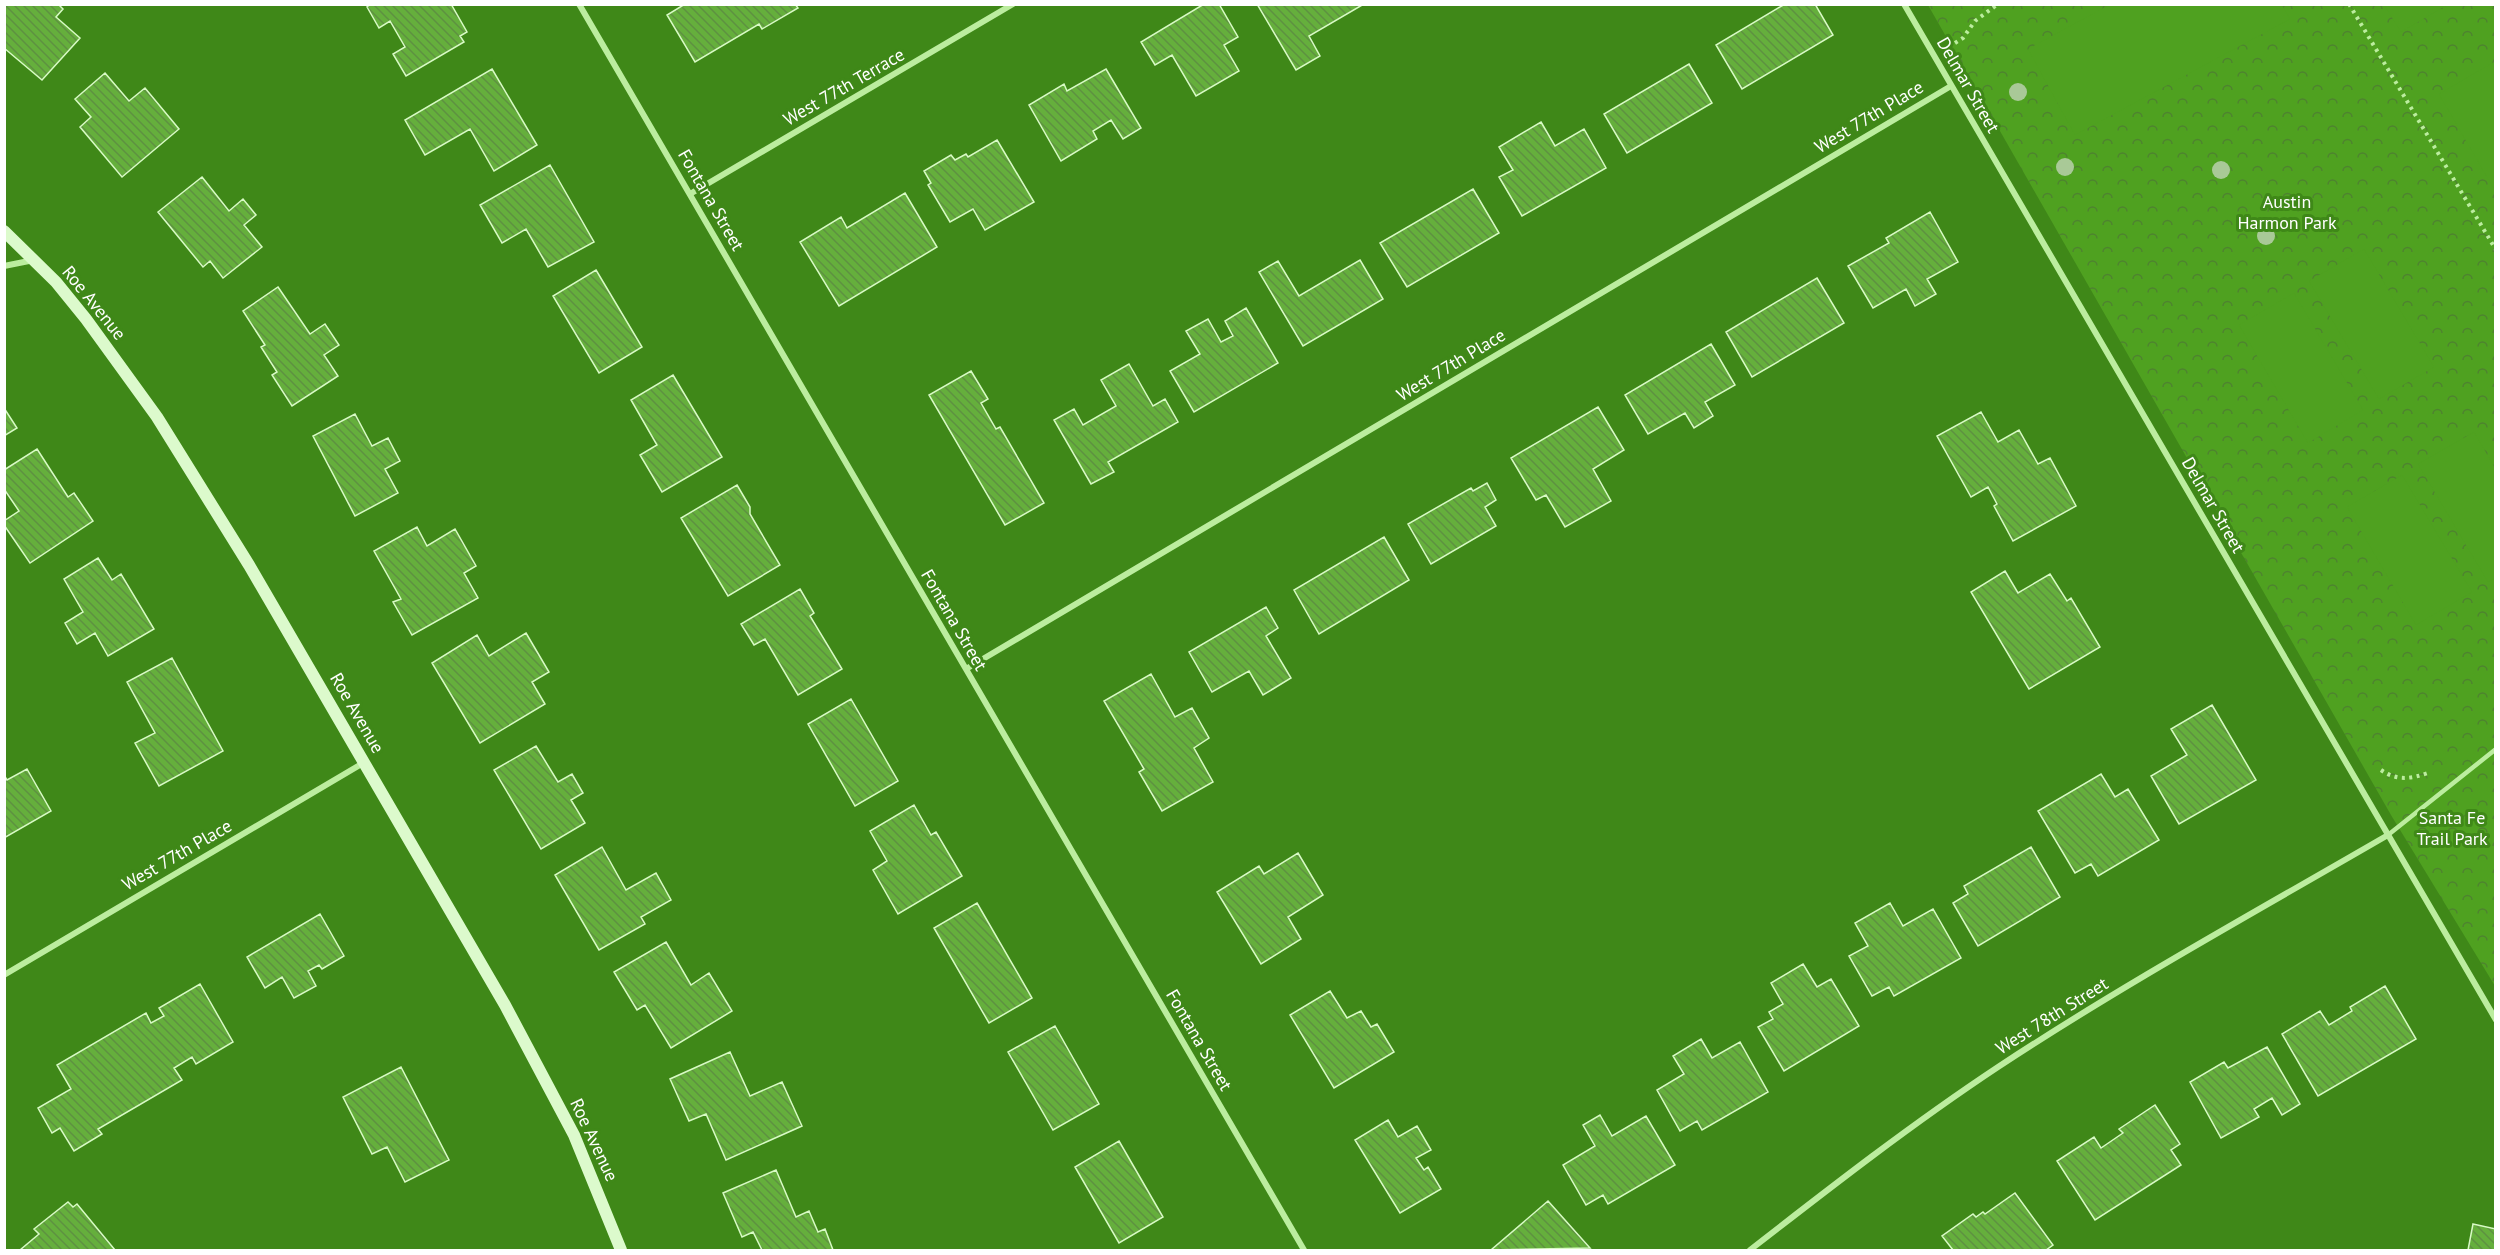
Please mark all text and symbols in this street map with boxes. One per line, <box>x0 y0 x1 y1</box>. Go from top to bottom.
street label: Delmar Street <box>1932 33 2005 137</box>
street label: West 77th Terrace <box>779 43 908 131</box>
street label: West 77th Place <box>1810 75 1927 158</box>
street label: Fontana Street <box>673 145 750 255</box>
park label: Austin Harmon Park <box>2237 190 2337 234</box>
street label: Roe Avenue <box>57 261 131 345</box>
street label: West 77th Place <box>1392 323 1509 406</box>
street label: Delmar Street <box>2177 453 2250 557</box>
street label: Fontana Street <box>916 565 993 675</box>
street label: Roe Avenue <box>325 668 390 757</box>
park label: Santa Fe Trail Park <box>2416 806 2488 850</box>
street label: West 77th Place <box>118 814 236 895</box>
street label: West 78th Street <box>1991 972 2112 1059</box>
street label: Fontana Street <box>1161 985 1238 1095</box>
street label: Roe Avenue <box>565 1095 624 1185</box>

